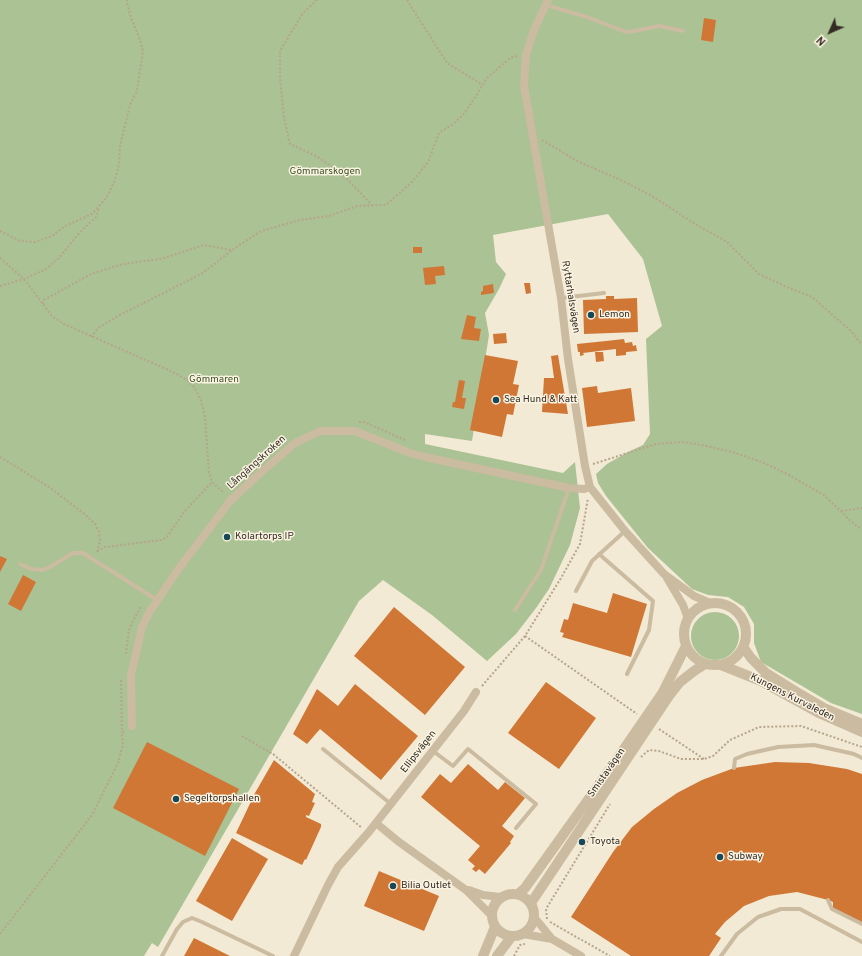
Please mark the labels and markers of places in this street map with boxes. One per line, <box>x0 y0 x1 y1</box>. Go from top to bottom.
place label: Lemon <box>599 309 630 321</box>
marker: Lemon <box>586 310 596 320</box>
place label: Sea Hund & Katt <box>504 394 577 406</box>
marker: Sea Hund & Katt <box>491 395 501 405</box>
place label: Kolartorps IP <box>235 531 294 543</box>
marker: Kolartorps IP <box>222 532 232 542</box>
place label: Segeltorpshallen <box>184 793 260 805</box>
marker: Segeltorpshallen <box>171 794 181 804</box>
place label: Toyota <box>590 836 620 848</box>
marker: Toyota <box>577 837 587 847</box>
place label: Subway <box>728 851 763 863</box>
marker: Subway <box>715 852 725 862</box>
place label: Bilia Outlet <box>401 880 451 892</box>
marker: Bilia Outlet <box>388 881 398 891</box>

